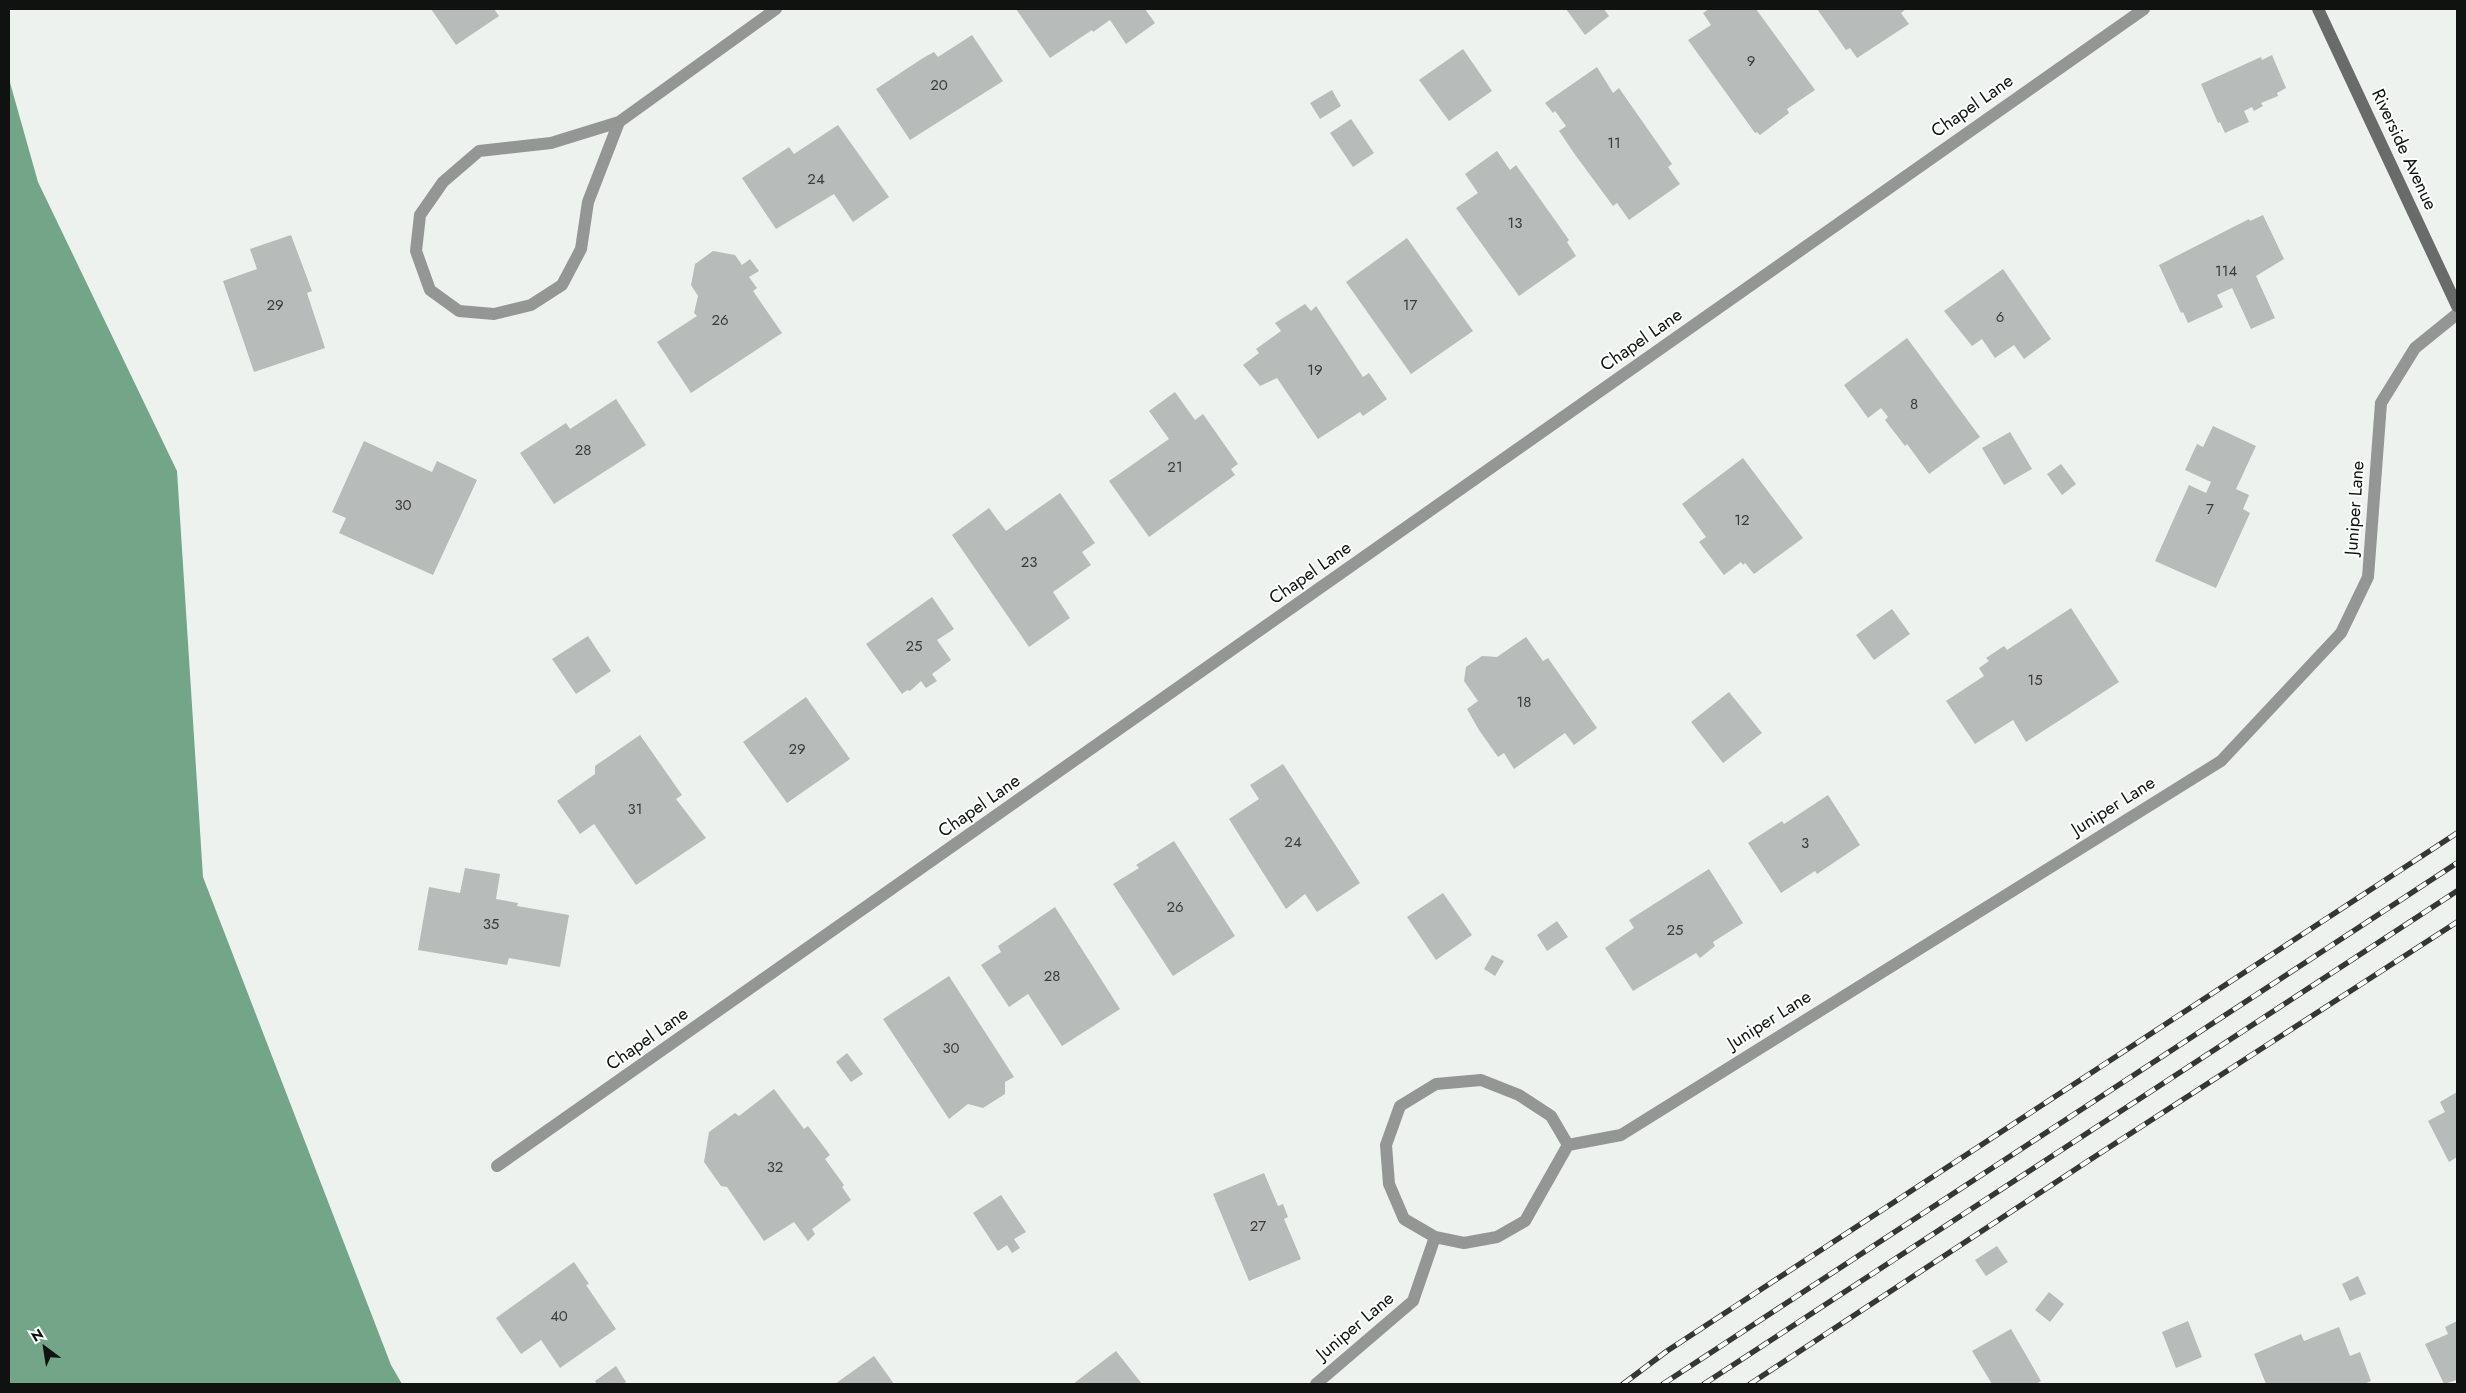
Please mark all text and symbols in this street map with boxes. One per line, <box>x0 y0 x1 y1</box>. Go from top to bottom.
house number: 9 <box>1747 53 1755 71</box>
street label: Chapel Lane <box>1928 71 2018 143</box>
house number: 20 <box>930 77 948 95</box>
street label: Riverside Avenue <box>2366 86 2440 214</box>
house number: 11 <box>1607 135 1621 153</box>
house number: 24 <box>807 171 825 189</box>
house number: 13 <box>1508 215 1522 233</box>
house number: 114 <box>2215 263 2237 281</box>
house number: 29 <box>266 297 284 315</box>
house number: 17 <box>1403 297 1417 315</box>
street label: Chapel Lane <box>1597 305 1687 377</box>
house number: 6 <box>1996 309 2004 327</box>
house number: 26 <box>711 312 729 330</box>
house number: 19 <box>1307 362 1323 380</box>
house number: 8 <box>1910 396 1918 414</box>
house number: 28 <box>575 442 591 460</box>
house number: 21 <box>1167 459 1183 477</box>
street label: Juniper Lane <box>2342 460 2370 556</box>
house number: 30 <box>394 497 412 515</box>
house number: 7 <box>2206 501 2214 519</box>
house number: 12 <box>1734 512 1750 530</box>
street label: Chapel Lane <box>1266 538 1356 610</box>
house number: 23 <box>1021 554 1037 572</box>
house number: 25 <box>906 638 922 656</box>
house number: 15 <box>2027 672 2043 690</box>
house number: 18 <box>1517 694 1531 712</box>
house number: 29 <box>788 741 806 759</box>
street label: Chapel Lane <box>935 771 1025 843</box>
street label: Juniper Lane <box>2068 773 2160 841</box>
house number: 31 <box>628 801 642 819</box>
house number: 24 <box>1284 834 1302 852</box>
house number: 3 <box>1801 835 1809 853</box>
house number: 26 <box>1166 899 1184 917</box>
house number: 35 <box>483 916 499 934</box>
house number: 25 <box>1667 922 1683 940</box>
house number: 28 <box>1044 968 1060 986</box>
street label: Juniper Lane <box>1724 987 1816 1055</box>
street label: Chapel Lane <box>603 1004 693 1076</box>
house number: 30 <box>942 1040 960 1058</box>
house number: 32 <box>767 1159 783 1177</box>
house number: 27 <box>1250 1218 1266 1236</box>
street label: Juniper Lane <box>1313 1288 1399 1366</box>
house number: 40 <box>550 1308 568 1326</box>
north arrow <box>20 1323 70 1373</box>
text: N <box>27 1324 47 1347</box>

